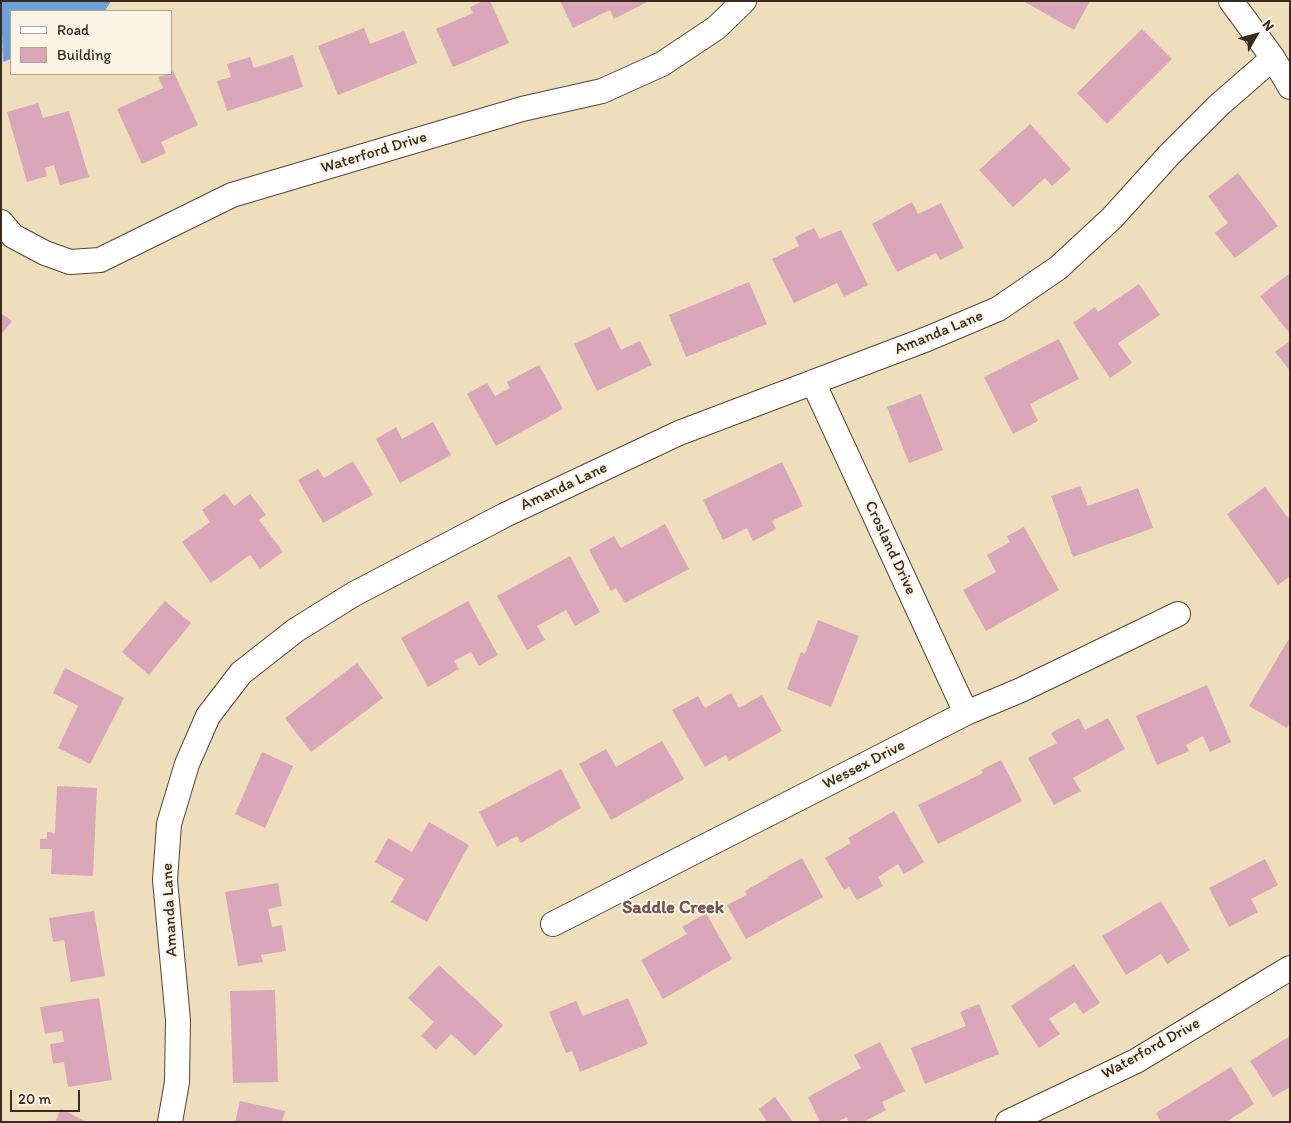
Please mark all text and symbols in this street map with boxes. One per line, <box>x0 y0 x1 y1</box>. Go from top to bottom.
legend <box>10 10 172 75</box>
north arrow <box>1231 10 1281 60</box>
text: N <box>1259 16 1278 34</box>
text: Road <box>57 21 89 39</box>
text: Building <box>57 46 111 64</box>
street label: Waterford Drive <box>319 128 429 178</box>
street label: Amanda Lane <box>892 307 986 359</box>
street label: Amanda Lane <box>517 458 611 516</box>
street label: Crosland Drive <box>860 498 920 598</box>
street label: Wessex Drive <box>819 736 909 794</box>
street label: Amanda Lane <box>158 863 182 957</box>
district label: Saddle Creek <box>622 897 724 919</box>
street label: Waterford Drive <box>1098 1014 1204 1084</box>
scale bar <box>12 1080 82 1112</box>
text: 20 m <box>18 1090 51 1108</box>

